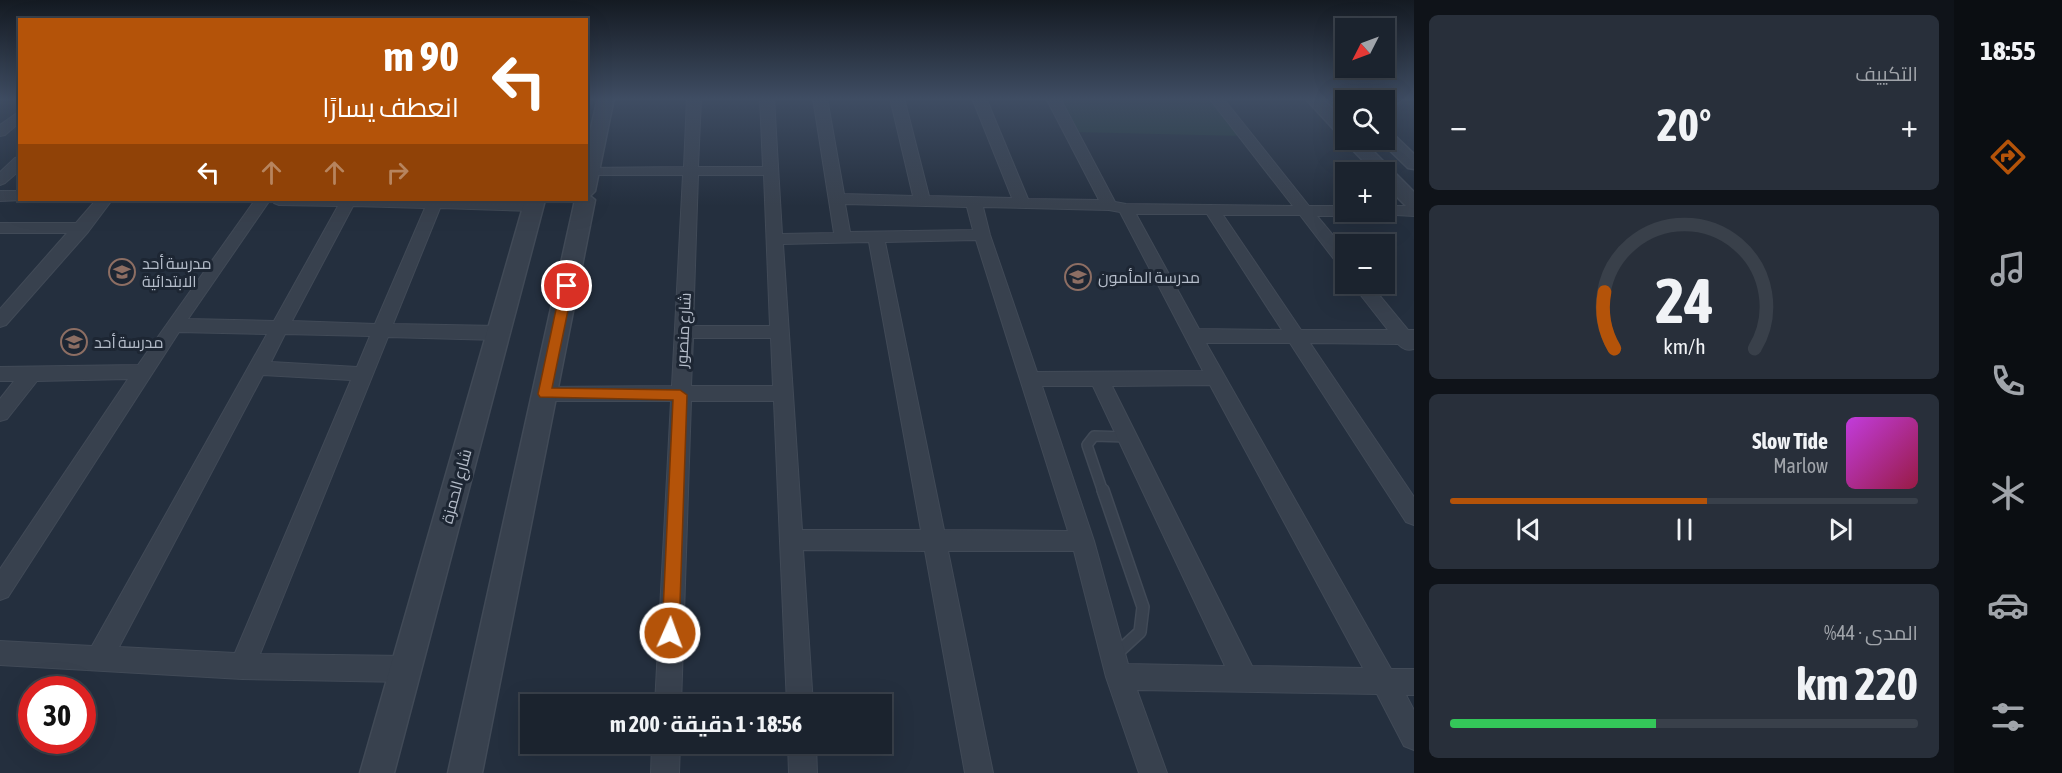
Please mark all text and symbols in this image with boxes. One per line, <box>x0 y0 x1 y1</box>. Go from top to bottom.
north arrow <box>1335 18 1395 78</box>
map controls <box>1335 18 1395 294</box>
text: 90 m <box>384 32 459 80</box>
text: 18:55 <box>1980 35 2036 66</box>
icon: left <box>480 42 558 120</box>
text: التكييف <box>1855 62 1918 85</box>
button: search <box>1335 90 1395 150</box>
text: انعطف يسارًا <box>322 92 459 123</box>
text: 20° <box>1657 99 1711 151</box>
text: − <box>1450 106 1467 144</box>
text: + <box>1901 106 1918 144</box>
icon: directions <box>1987 136 2029 178</box>
icon: left <box>192 156 225 189</box>
icon: ahead <box>255 156 288 189</box>
icon: ahead <box>318 156 351 189</box>
icon: right <box>381 156 414 189</box>
button: + <box>1335 162 1395 222</box>
button: − <box>1335 234 1395 294</box>
icon: music <box>1987 248 2029 290</box>
place label: مدرسة أحد الابتدائية <box>142 254 211 291</box>
school or university icon: مدرسة أحد الابتدائية <box>107 257 137 287</box>
pin <box>541 260 592 311</box>
school or university icon: مدرسة المأمون <box>1063 262 1093 292</box>
text: 24 <box>1655 265 1713 336</box>
place label: مدرسة المأمون <box>1098 268 1200 288</box>
icon: arrive <box>550 269 583 302</box>
street label: شارع منصور <box>672 292 697 369</box>
school or university icon: مدرسة أحد <box>59 327 89 357</box>
place label: مدرسة أحد <box>94 333 163 352</box>
text: km/h <box>1663 334 1705 359</box>
icon: phone <box>1987 360 2029 402</box>
text: Slow Tide <box>1752 428 1828 454</box>
street label: شارع الحمزة <box>437 447 477 526</box>
text: Marlow <box>1773 454 1828 477</box>
icon: climate <box>1987 472 2029 514</box>
icon: previous <box>1512 513 1545 546</box>
icon: pause <box>1668 513 1701 546</box>
icon: next <box>1824 513 1857 546</box>
icon: car <box>1987 584 2029 626</box>
position arrow <box>638 601 702 665</box>
text: المدى · 44% <box>1824 621 1918 644</box>
text: 220 km <box>1796 658 1918 710</box>
speed limit sign: 30 <box>18 676 96 754</box>
icon: filters <box>1987 696 2029 738</box>
text: 18:56 · 1 دقيقة · 200 m <box>610 711 802 737</box>

